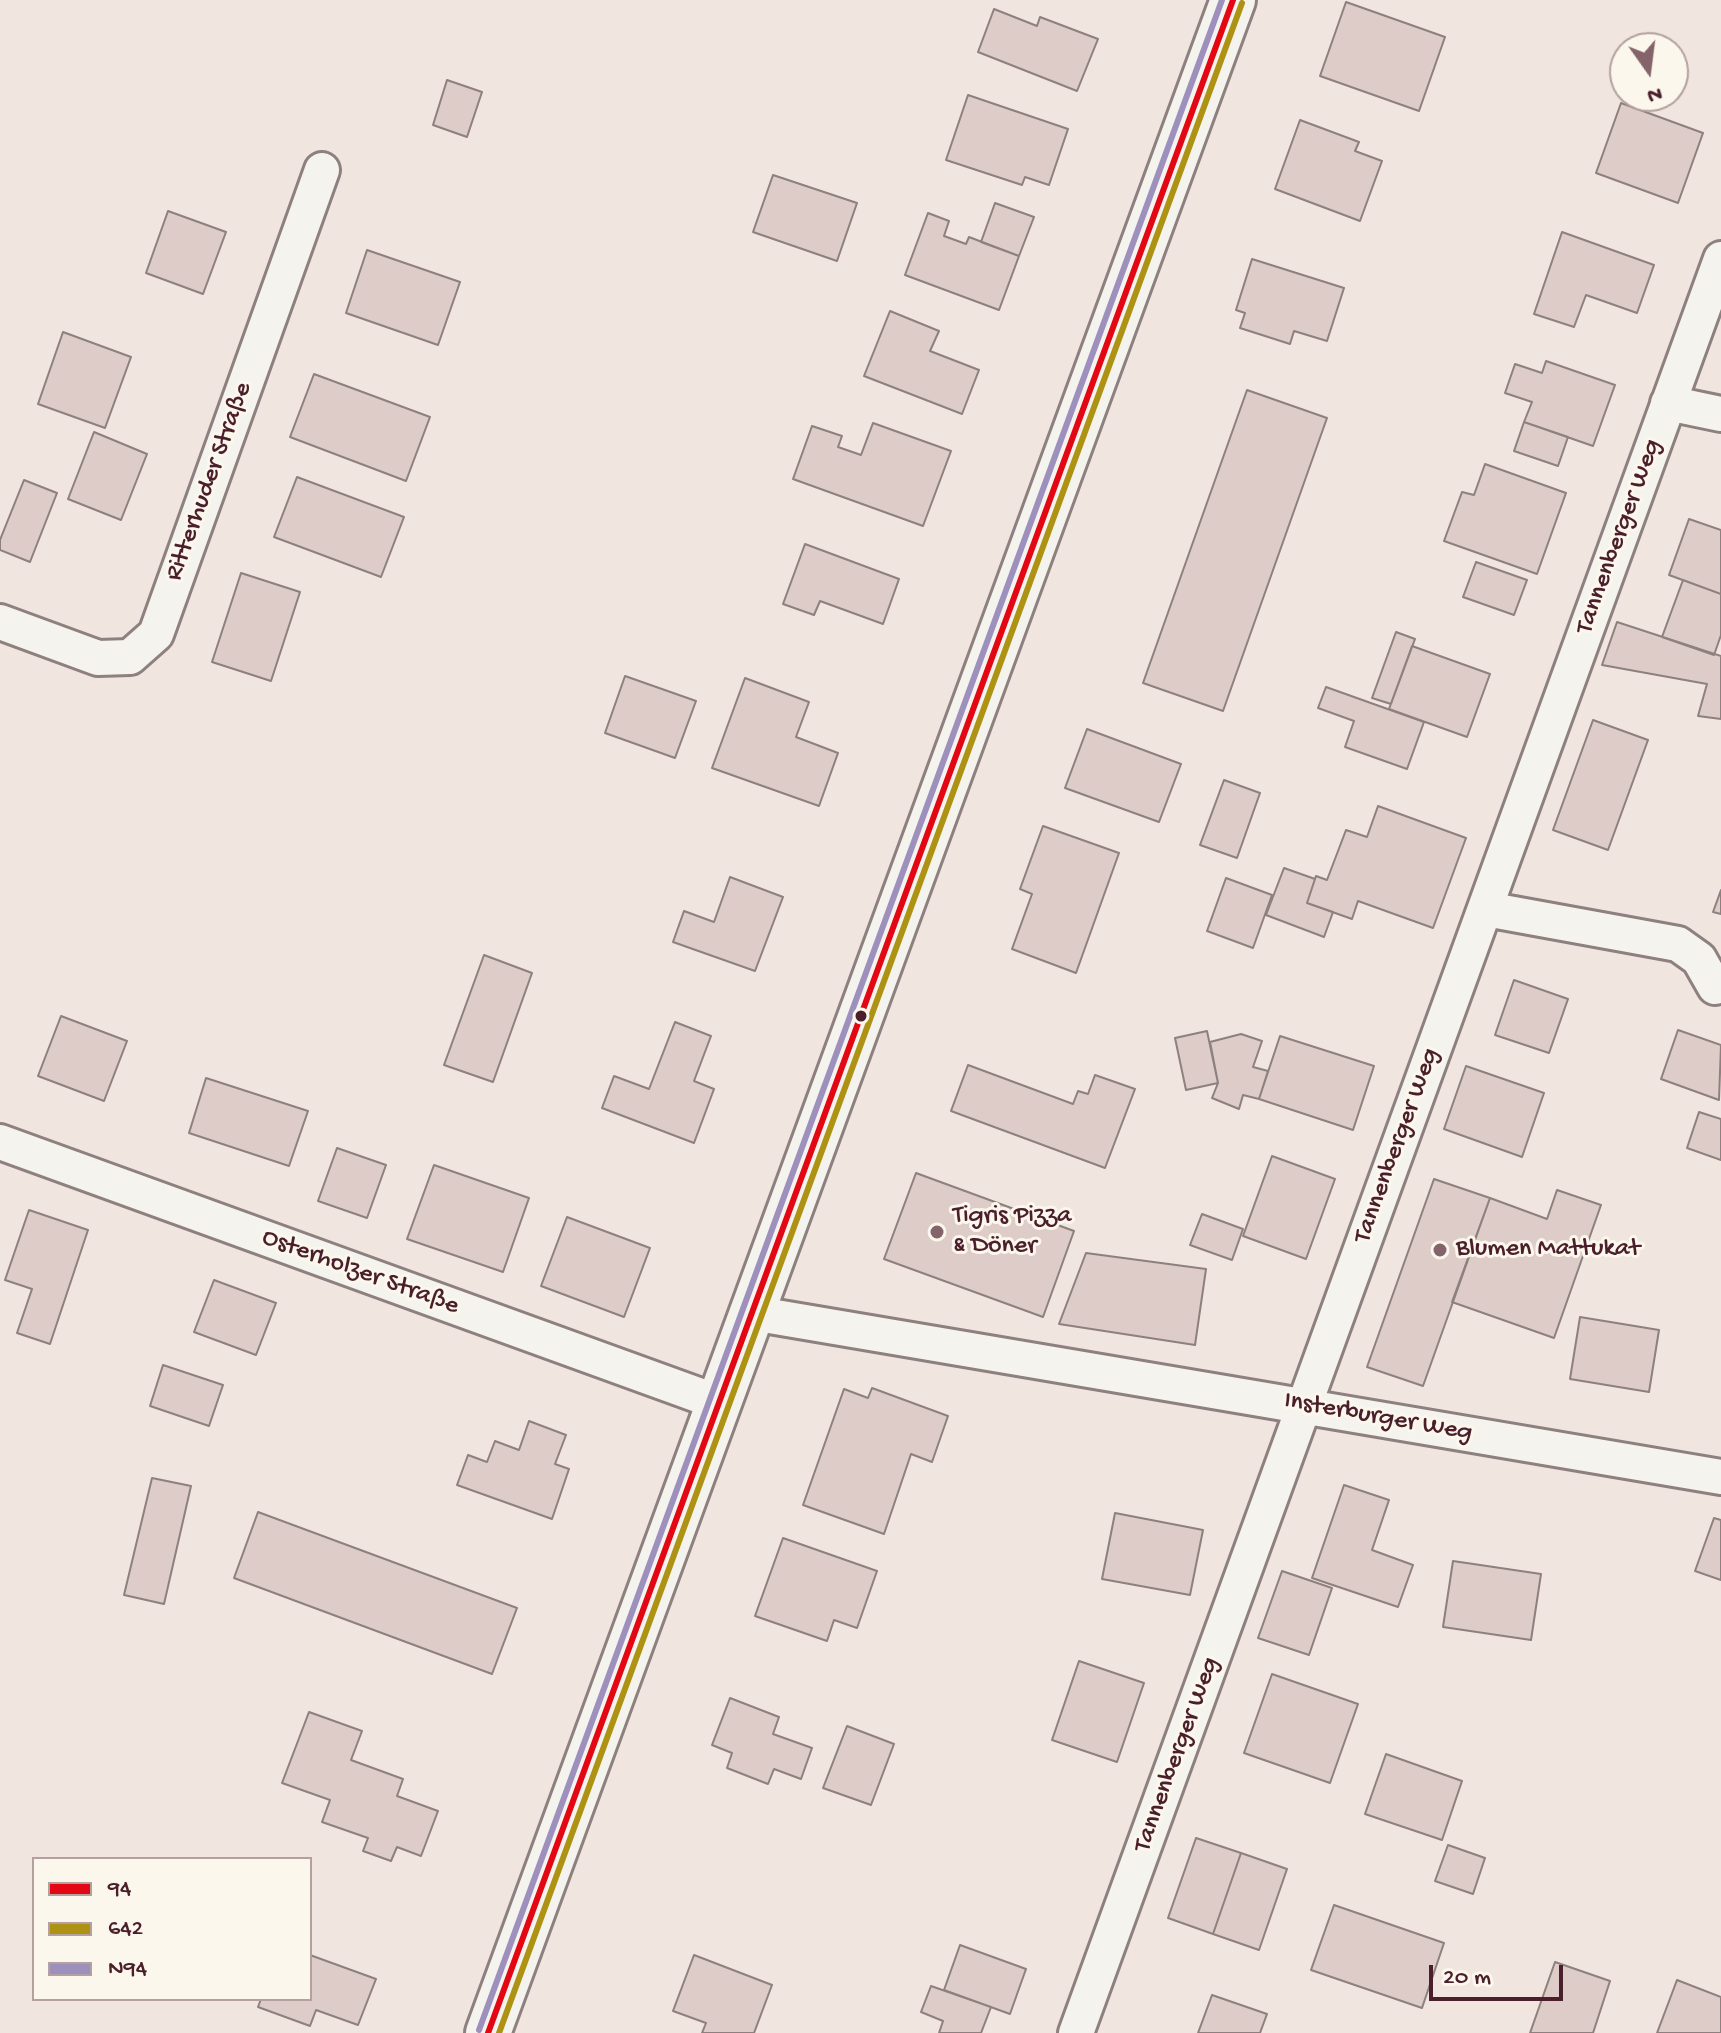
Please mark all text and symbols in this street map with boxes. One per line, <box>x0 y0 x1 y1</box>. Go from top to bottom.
north arrow <box>1609 32 1689 112</box>
text: N <box>1644 79 1664 108</box>
street label: Ritterhuder Straße <box>160 379 260 585</box>
street label: Tannenberger Weg <box>1570 435 1670 639</box>
unlabelled marker <box>853 1008 869 1024</box>
street label: Tannenberger Weg <box>1348 1044 1448 1248</box>
place label: Tigris Pizza & Döner <box>953 1201 1071 1262</box>
street label: Osterholzer Straße <box>257 1223 463 1323</box>
marker: Tigris Pizza & Döner <box>928 1223 946 1241</box>
place label: Blumen Mattukat <box>1456 1234 1640 1266</box>
marker: Blumen Mattukat <box>1431 1241 1449 1259</box>
street label: Insterburger Weg <box>1282 1386 1474 1450</box>
street label: Tannenberger Weg <box>1128 1653 1228 1857</box>
legend <box>32 1857 312 2001</box>
text: 94 <box>108 1875 131 1904</box>
text: 642 <box>108 1915 143 1944</box>
scale bar <box>1433 1949 1567 1999</box>
text: N94 <box>108 1955 147 1984</box>
text: 20 m <box>1443 1964 1491 1993</box>

